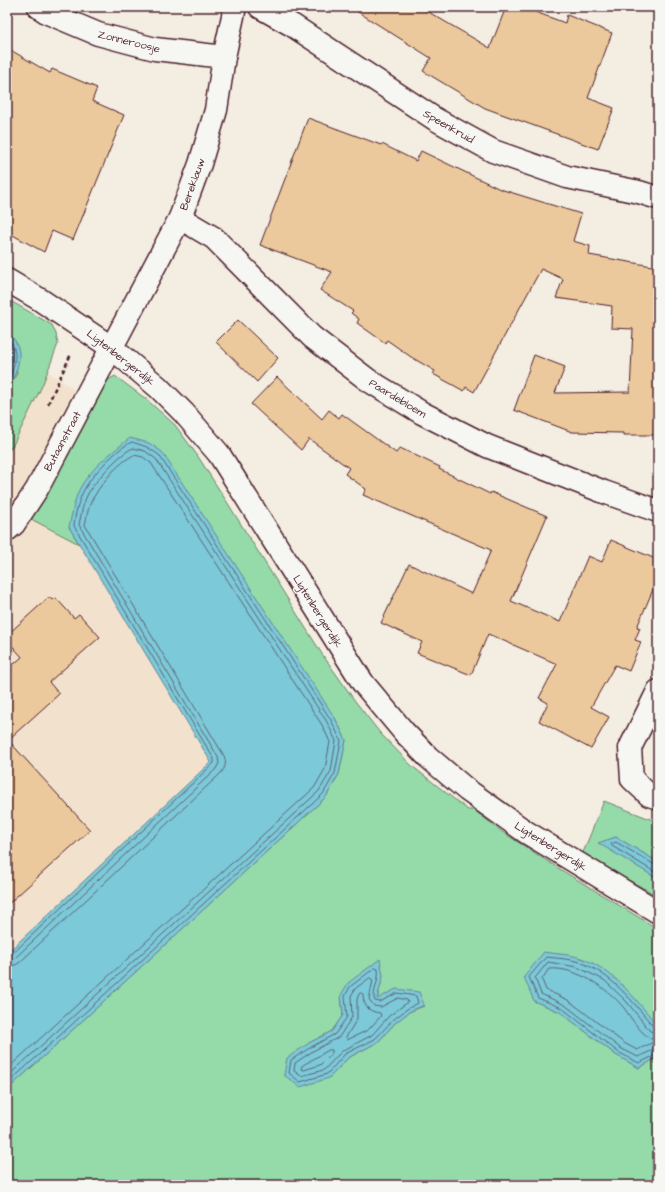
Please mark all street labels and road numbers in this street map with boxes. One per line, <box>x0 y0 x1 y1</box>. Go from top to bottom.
street label: Zonneroosje <box>96 27 162 56</box>
street label: Speenkruid <box>421 106 477 147</box>
street label: Bereklauw <box>176 156 209 212</box>
street label: Ligtenbergerdijk <box>83 326 158 390</box>
street label: Paardebloem <box>366 375 430 422</box>
street label: Butaanstraat <box>40 408 85 474</box>
street label: Ligtenbergerdijk <box>288 572 346 651</box>
street label: Ligtenbergerdijk <box>511 818 590 876</box>

